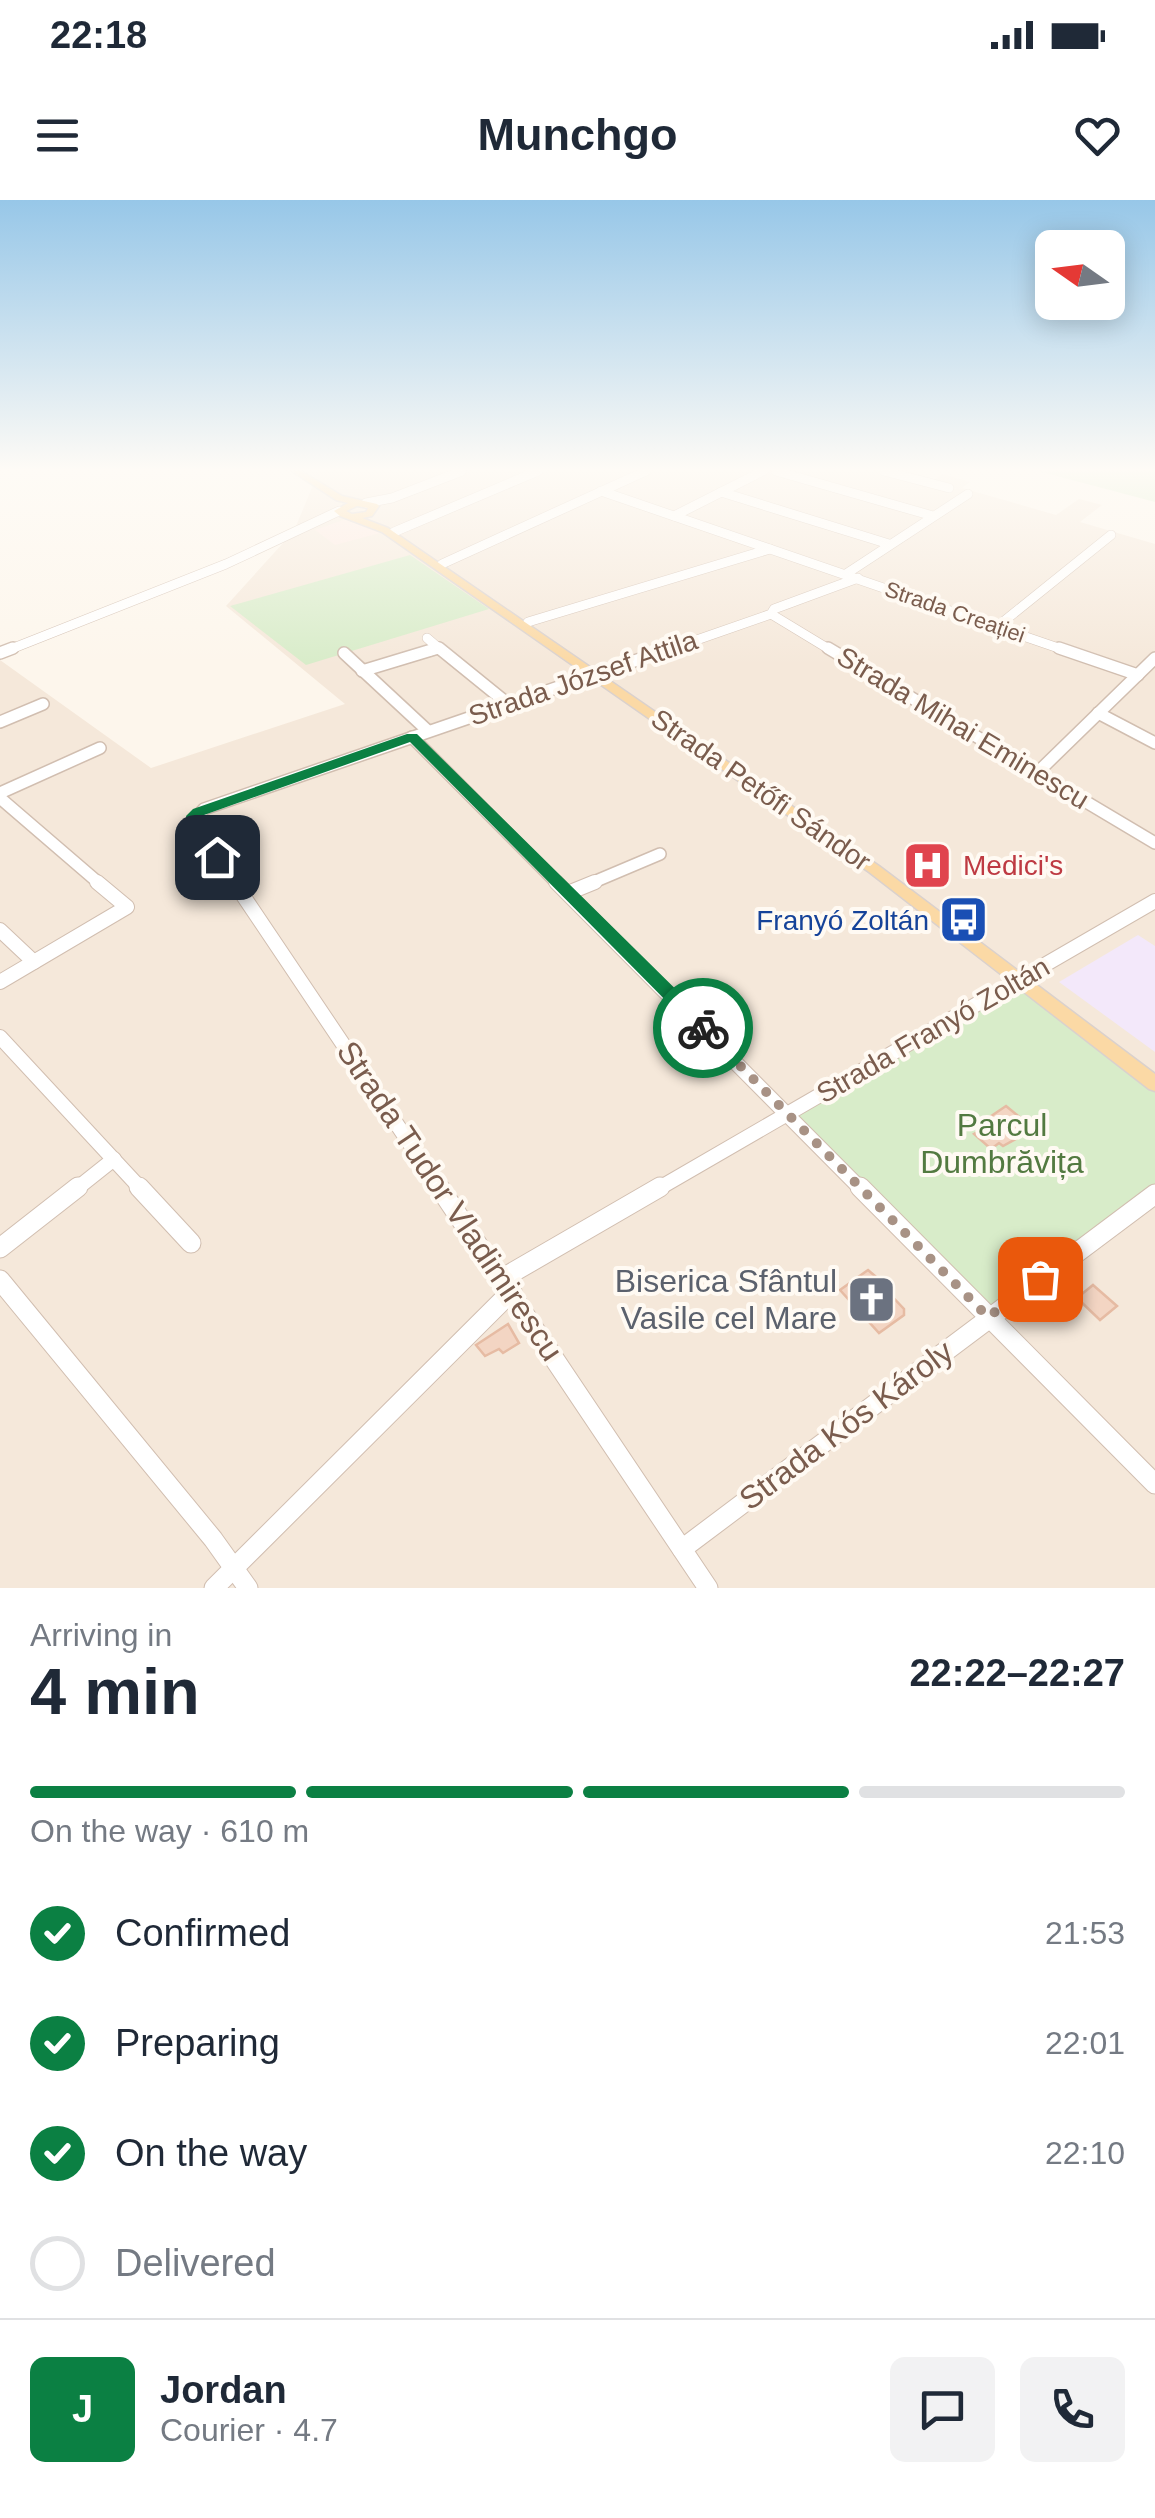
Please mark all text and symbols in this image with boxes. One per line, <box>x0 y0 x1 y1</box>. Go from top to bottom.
text: 22:18 <box>50 14 147 56</box>
icon: menu <box>30 108 85 163</box>
icon: heart <box>1070 108 1125 163</box>
text: Munchgo <box>478 109 677 160</box>
north arrow <box>1035 230 1125 320</box>
map controls <box>1035 230 1125 320</box>
street label: Strada Creației <box>882 576 1028 648</box>
street label: Strada József Attila <box>465 624 702 732</box>
street label: Strada Mihai Eminescu <box>832 641 1094 815</box>
street label: Strada Petőfi Sándor <box>646 703 876 877</box>
pin <box>175 815 260 900</box>
icon: home <box>190 830 245 885</box>
hospital icon: Medici's <box>902 839 954 891</box>
place label: Medici's <box>963 850 1063 881</box>
bus stop icon: Franyó Zoltán <box>938 894 990 946</box>
place label: Franyó Zoltán <box>756 905 929 936</box>
street label: Strada Franyó Zoltán <box>811 951 1055 1109</box>
courier <box>653 978 753 1078</box>
icon: bike <box>676 1001 731 1056</box>
street label: Strada Tudor Vladimirescu <box>330 1035 570 1367</box>
park label: Parcul Dumbrăvița <box>920 1107 1084 1180</box>
pin <box>998 1237 1083 1322</box>
icon: bag <box>1013 1252 1068 1307</box>
place label: Biserica Sfântul Vasile cel Mare <box>615 1263 837 1336</box>
church icon: Biserica Sfântul Vasile cel Mare <box>846 1273 898 1325</box>
street label: Strada Kós Károly <box>732 1333 960 1517</box>
text: Arriving in <box>30 1617 172 1653</box>
text: 22:22–22:27 <box>909 1652 1125 1694</box>
text: 4 min <box>30 1655 200 1728</box>
text: On the way · 610 m <box>30 1813 309 1849</box>
icon: check <box>30 1906 85 1961</box>
text: Confirmed <box>115 1912 290 1954</box>
text: 21:53 <box>1045 1915 1125 1951</box>
icon: check <box>30 2016 85 2071</box>
text: Preparing <box>115 2022 280 2064</box>
text: 22:01 <box>1045 2025 1125 2061</box>
icon: check <box>30 2126 85 2181</box>
text: On the way <box>115 2132 307 2174</box>
text: 22:10 <box>1045 2135 1125 2171</box>
text: Delivered <box>115 2242 276 2284</box>
button: chat <box>890 2357 995 2462</box>
button: phone <box>1020 2357 1125 2462</box>
text: Jordan <box>160 2369 287 2411</box>
text: J <box>72 2388 93 2430</box>
text: Courier · 4.7 <box>160 2412 338 2448</box>

